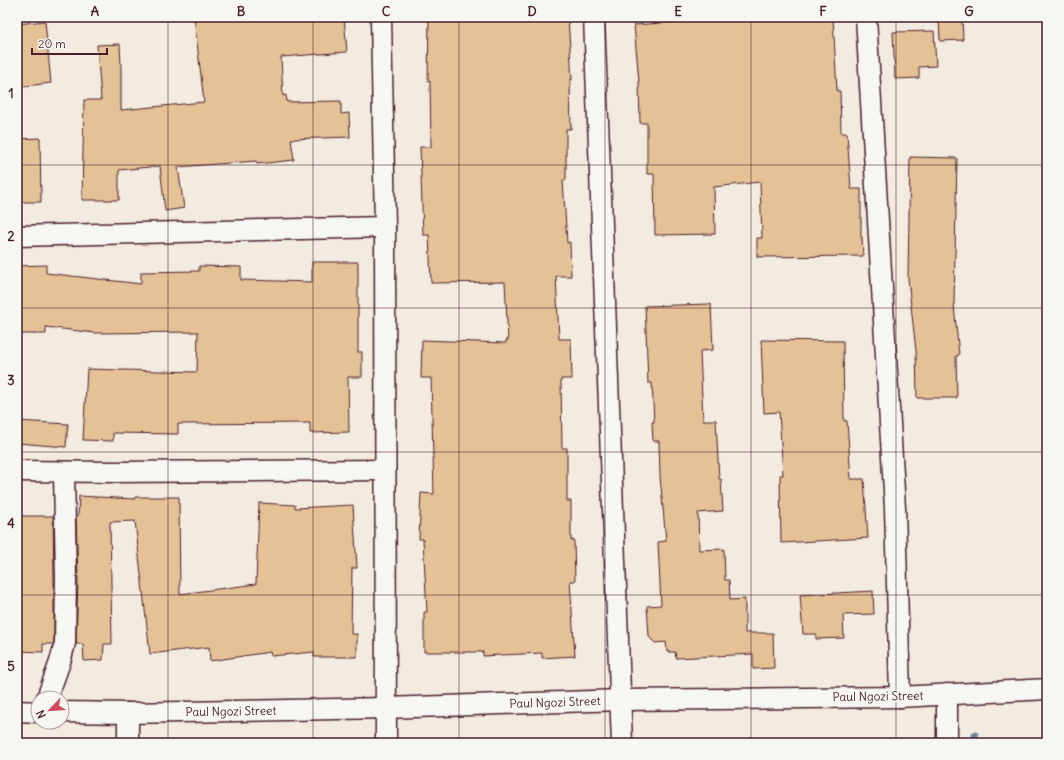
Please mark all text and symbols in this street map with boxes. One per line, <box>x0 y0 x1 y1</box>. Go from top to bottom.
text: A <box>91 3 100 20</box>
text: B <box>237 3 246 20</box>
text: C <box>382 3 391 20</box>
text: D <box>527 3 537 20</box>
text: E <box>674 3 682 20</box>
text: F <box>819 3 827 20</box>
text: G <box>964 3 974 20</box>
scale bar <box>32 30 107 56</box>
text: 20 m <box>38 36 66 51</box>
text: 1 <box>8 85 14 102</box>
text: 2 <box>7 228 15 245</box>
text: 3 <box>7 372 15 389</box>
text: 4 <box>7 515 15 532</box>
text: 5 <box>7 658 15 675</box>
street label: Paul Ngozi Street <box>832 688 924 704</box>
north arrow <box>30 690 70 730</box>
street label: Paul Ngozi Street <box>509 693 601 711</box>
street label: Paul Ngozi Street <box>185 703 277 719</box>
text: N <box>33 708 49 721</box>

